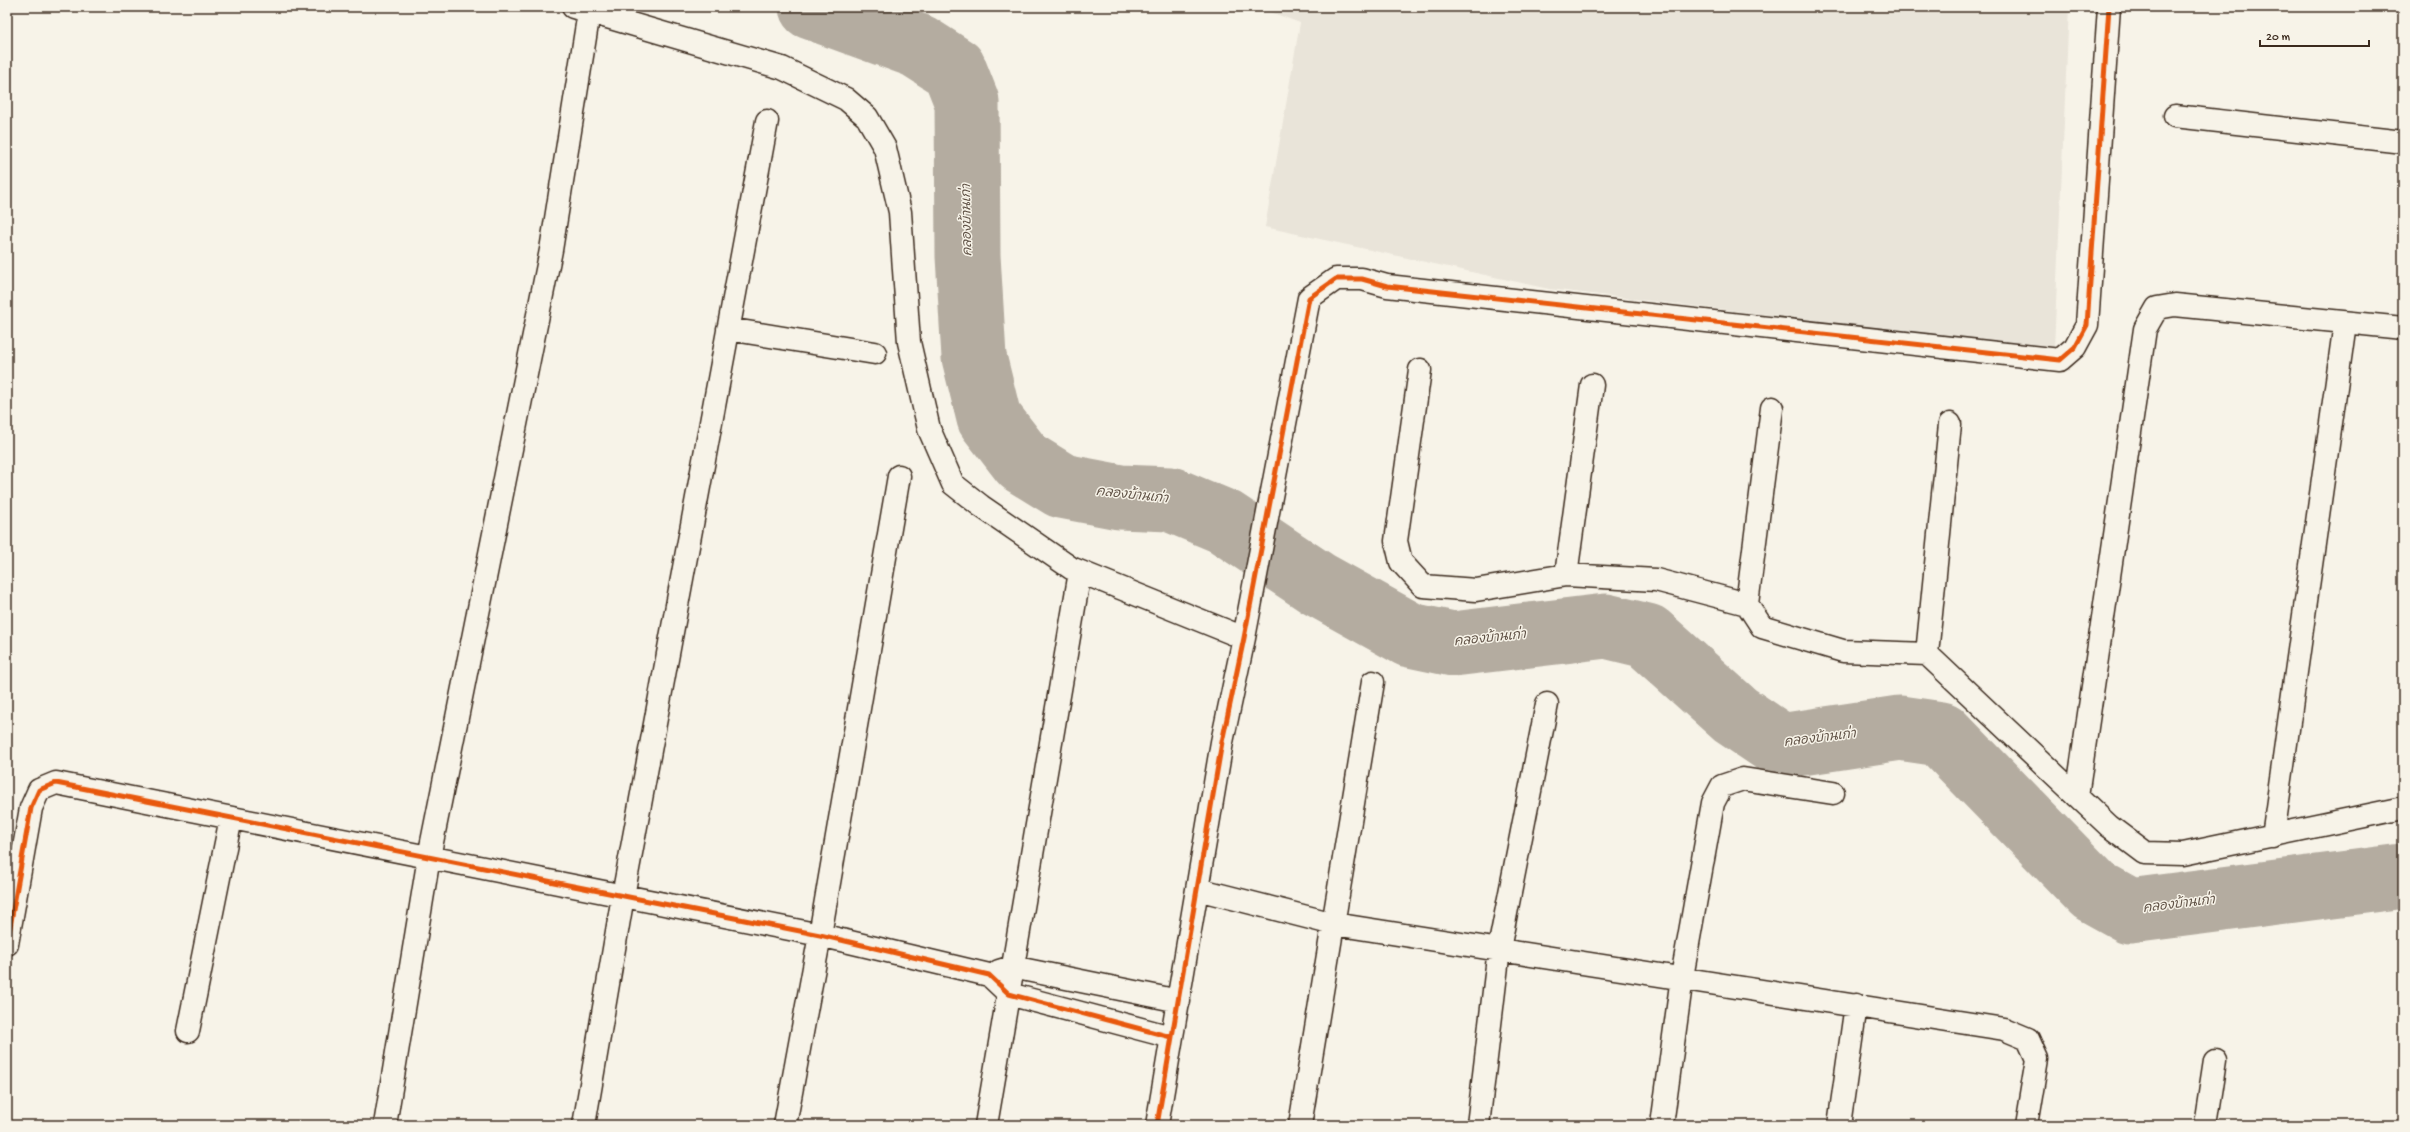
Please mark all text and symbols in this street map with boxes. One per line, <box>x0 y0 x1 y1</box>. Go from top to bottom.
scale bar <box>2260 22 2369 48</box>
text: 20 m <box>2266 31 2291 45</box>
water label: คลองบ้านเก่า <box>957 183 976 256</box>
water label: คลองบ้านเก่า <box>1095 482 1170 507</box>
water label: คลองบ้านเก่า <box>1453 625 1528 650</box>
water label: คลองบ้านเก่า <box>1783 724 1858 751</box>
water label: คลองบ้านเก่า <box>2142 890 2217 917</box>

